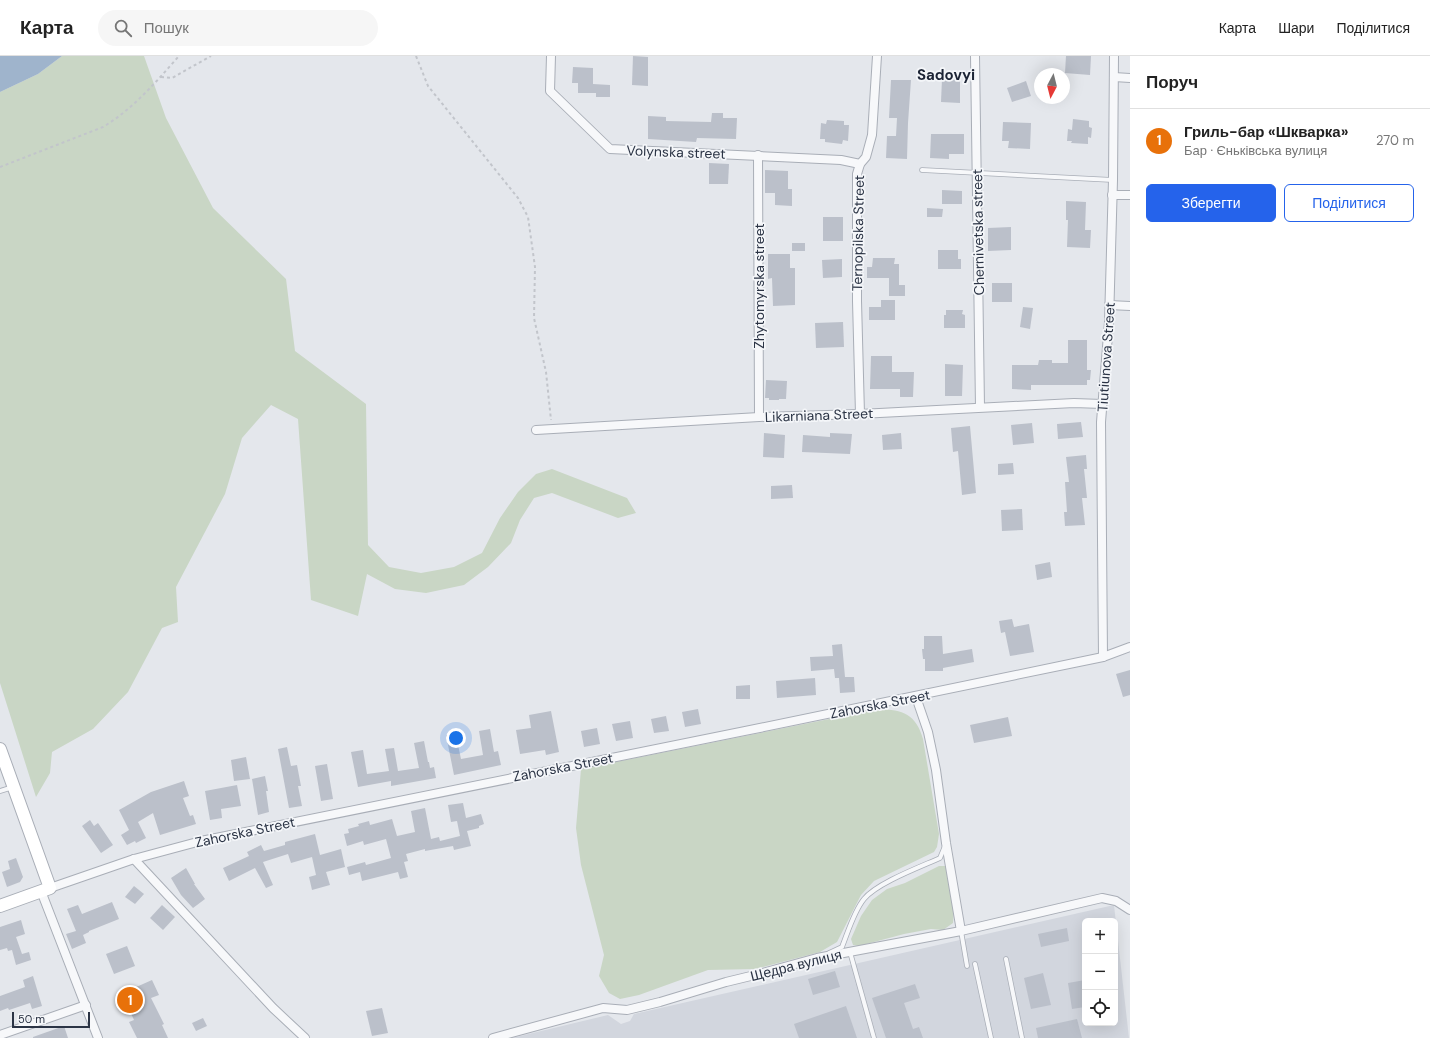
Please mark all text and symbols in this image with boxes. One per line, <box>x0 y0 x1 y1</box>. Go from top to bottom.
search box <box>98 10 378 46</box>
text: Карта <box>20 15 74 40</box>
icon: search <box>112 17 134 39</box>
text: Пошук <box>144 18 189 38</box>
text: Карта <box>1219 19 1256 37</box>
text: Шари <box>1278 19 1314 37</box>
text: Поділитися <box>1336 19 1410 37</box>
district label: Sadovyi <box>917 65 975 85</box>
north arrow <box>1034 68 1070 104</box>
text: Поруч <box>1146 71 1198 93</box>
text: Гриль-бар «Шкварка» <box>1184 122 1348 142</box>
text: 1 <box>1157 132 1161 149</box>
text: 270 m <box>1376 132 1414 149</box>
street label: Volynska street <box>626 141 726 163</box>
text: Бар · Єньківська вулиця <box>1184 142 1327 159</box>
street label: Chernivetska street <box>968 169 988 295</box>
street label: Ternopilska Street <box>848 175 868 291</box>
button: Зберегти <box>1146 184 1276 222</box>
button: Поділитися <box>1284 184 1414 222</box>
street label: Zhytomyrska street <box>750 223 768 349</box>
street label: Tiutiunova Street <box>1093 301 1119 413</box>
street label: Likarniana Street <box>764 404 874 426</box>
street label: Zahorska Street <box>828 685 932 723</box>
your location <box>446 728 466 748</box>
street label: Zahorska Street <box>511 748 615 786</box>
street label: Zahorska Street <box>193 813 297 851</box>
map controls <box>1082 918 1118 1026</box>
button: + <box>1082 918 1118 954</box>
street label: Щедра вулиця <box>748 945 844 985</box>
button: − <box>1082 954 1118 990</box>
pin: 1 <box>117 985 143 1015</box>
button: locate <box>1082 990 1118 1026</box>
scale bar <box>12 1010 90 1029</box>
text: 50 m <box>18 1012 45 1026</box>

